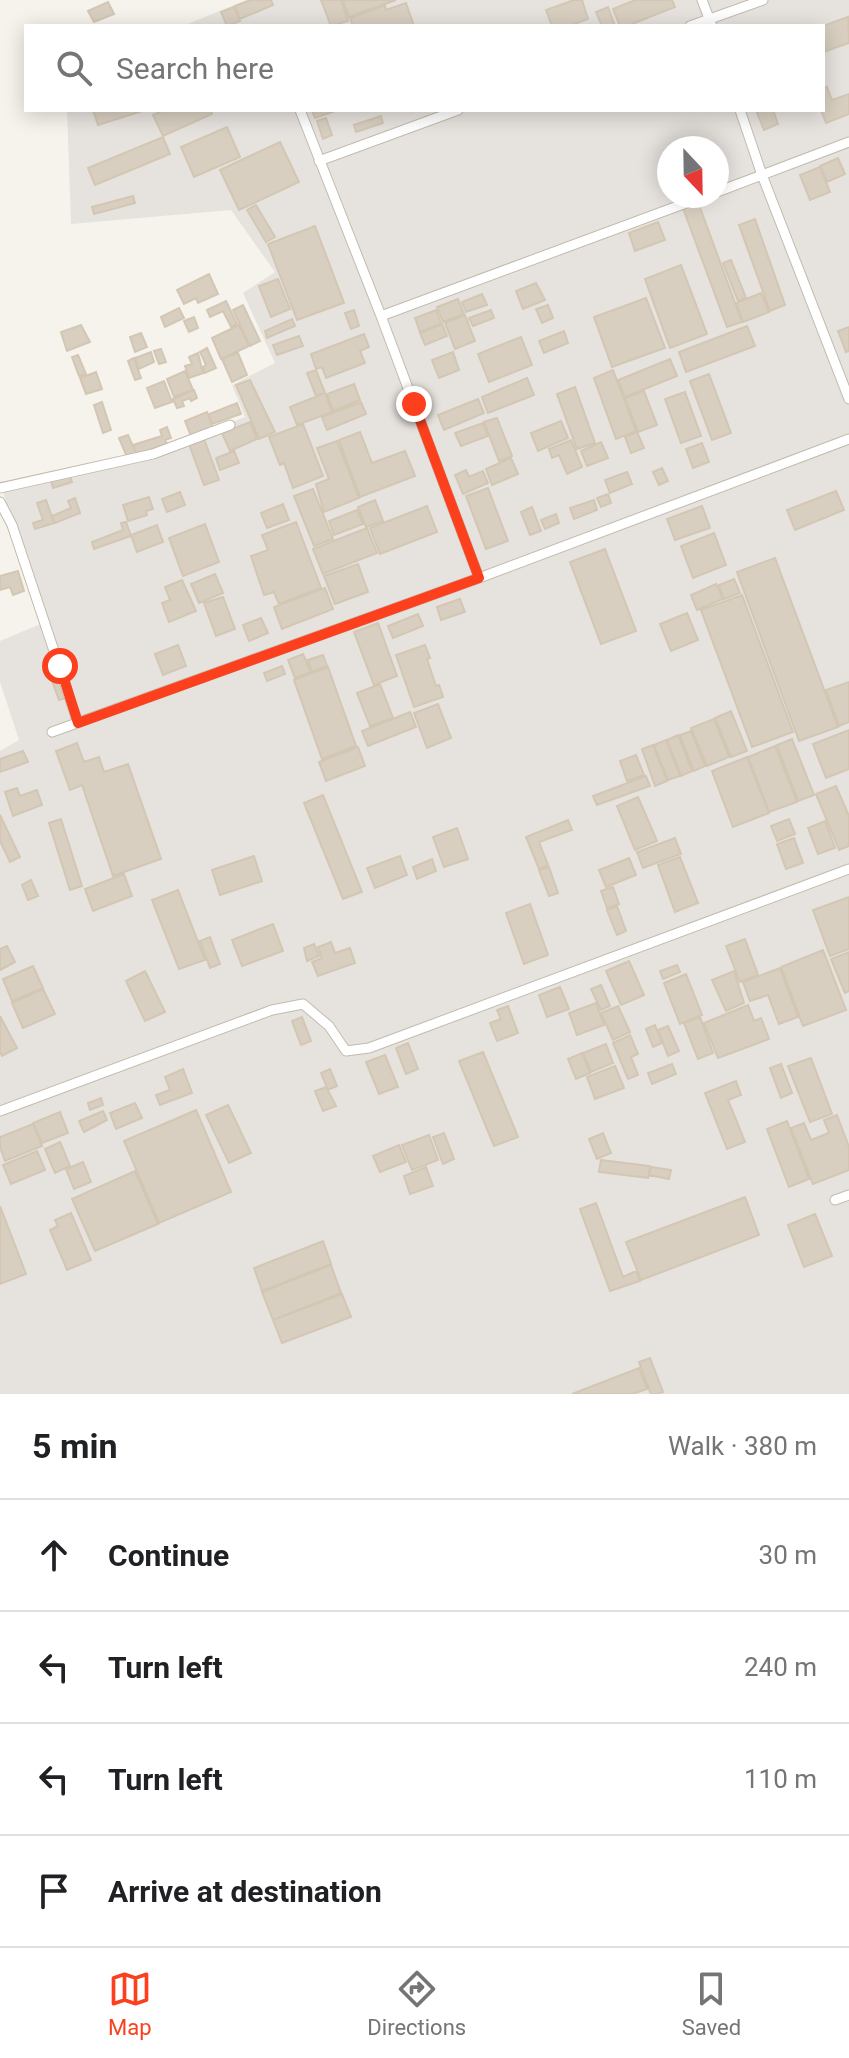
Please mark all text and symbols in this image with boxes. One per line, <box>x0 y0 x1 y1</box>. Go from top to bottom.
search box <box>24 24 825 112</box>
icon: search <box>52 46 96 90</box>
text: Search here <box>116 51 274 86</box>
north arrow <box>657 136 729 208</box>
route end <box>396 386 432 422</box>
route start <box>42 648 78 684</box>
text: 5 min <box>32 1426 117 1466</box>
text: Walk · 380 m <box>668 1431 817 1461</box>
icon: ahead <box>32 1533 76 1577</box>
text: Continue <box>108 1538 229 1573</box>
text: 30 m <box>759 1540 817 1570</box>
icon: left <box>32 1645 76 1689</box>
text: Turn left <box>108 1650 223 1685</box>
text: 240 m <box>744 1652 817 1682</box>
icon: left <box>32 1757 76 1801</box>
text: Turn left <box>108 1762 223 1797</box>
text: 110 m <box>744 1764 817 1794</box>
icon: arrive <box>32 1869 76 1913</box>
text: Arrive at destination <box>108 1874 382 1909</box>
tab: Map <box>108 1967 152 2040</box>
tab: Directions <box>367 1967 466 2040</box>
tab: Saved <box>682 1967 741 2040</box>

